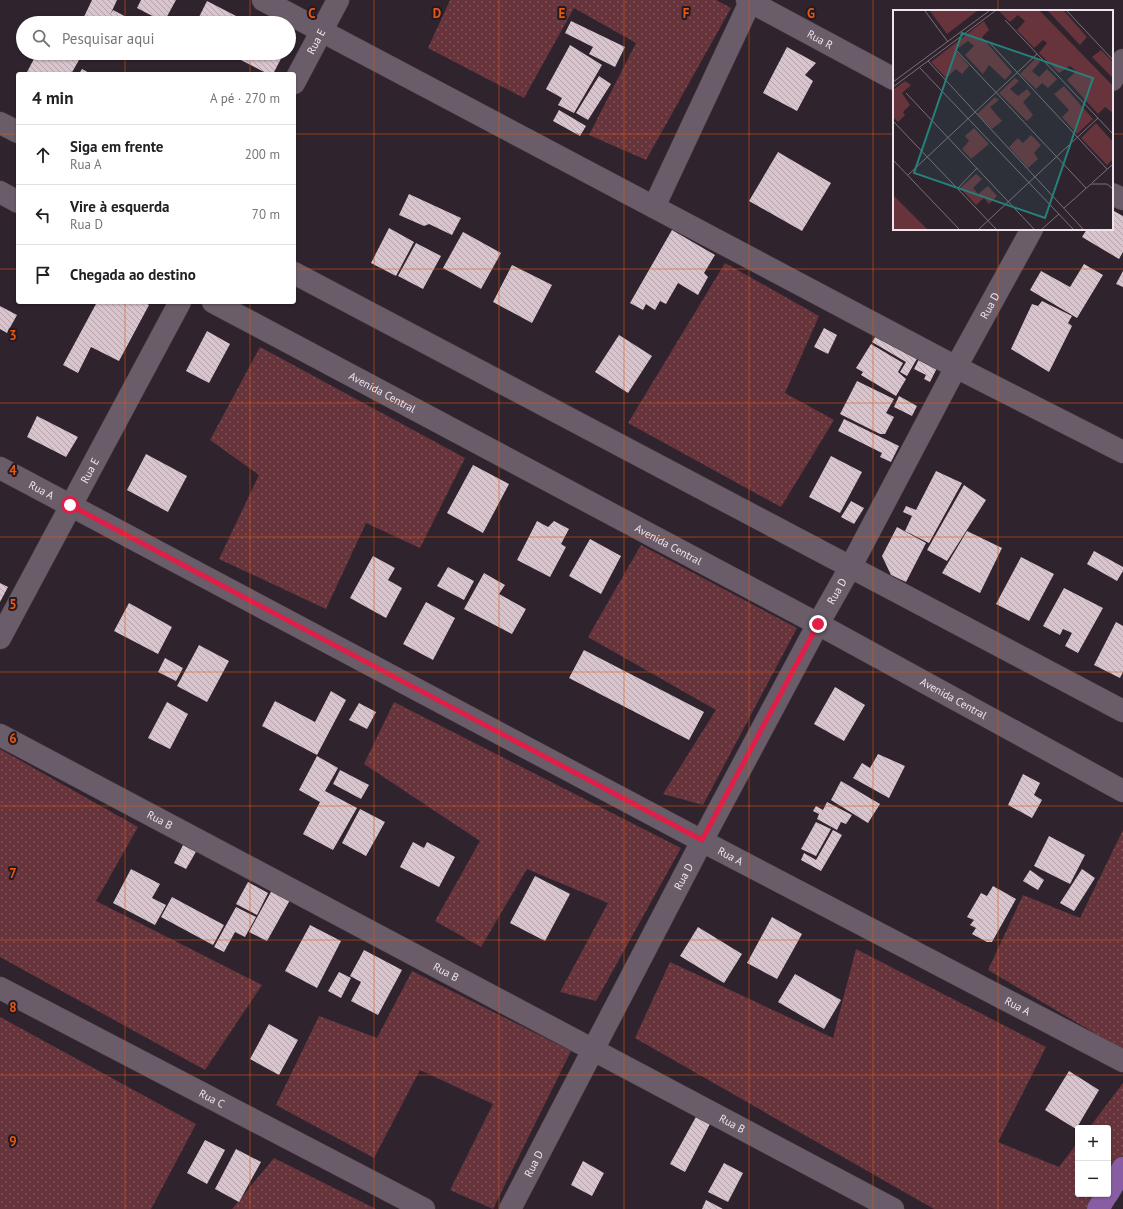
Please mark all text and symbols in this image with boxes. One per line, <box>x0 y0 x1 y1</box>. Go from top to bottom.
text: C <box>308 5 316 22</box>
text: D <box>433 5 441 22</box>
text: E <box>559 5 566 22</box>
text: F <box>683 5 690 22</box>
text: G <box>807 5 815 22</box>
inset map <box>893 10 1113 230</box>
search box <box>16 16 296 60</box>
street label: Rua E <box>304 26 328 57</box>
icon: search <box>30 27 52 49</box>
street label: Rua R <box>805 27 836 52</box>
text: Pesquisar aqui <box>62 29 154 48</box>
text: 4 min <box>32 87 73 109</box>
text: A pé · 270 m <box>210 90 280 107</box>
text: Siga em frente <box>70 137 163 156</box>
icon: ahead <box>32 144 54 166</box>
text: 200 m <box>245 146 280 163</box>
text: Rua A <box>70 156 102 173</box>
text: Vire à esquerda <box>70 197 169 216</box>
icon: left <box>32 204 54 226</box>
text: 70 m <box>252 206 280 223</box>
text: Rua D <box>70 216 103 233</box>
icon: arrive <box>32 264 54 286</box>
text: Chegada ao destino <box>70 265 196 284</box>
street label: Rua D <box>977 290 1003 321</box>
text: 3 <box>9 327 17 344</box>
street label: Avenida Central <box>347 369 419 416</box>
street label: Rua E <box>77 455 102 486</box>
text: 4 <box>9 462 17 479</box>
street label: Rua A <box>26 478 57 503</box>
route start <box>61 496 79 514</box>
street label: Avenida Central <box>633 521 705 568</box>
street label: Rua D <box>824 575 850 607</box>
text: 5 <box>9 596 17 613</box>
route end <box>809 615 827 633</box>
street label: Avenida Central <box>918 674 990 723</box>
text: 6 <box>9 730 17 747</box>
street label: Rua B <box>145 807 175 832</box>
street label: Rua A <box>715 843 746 869</box>
street label: Rua D <box>671 861 696 892</box>
text: 7 <box>9 865 17 882</box>
street label: Rua B <box>431 959 461 984</box>
street label: Rua A <box>1002 993 1033 1019</box>
text: 8 <box>9 999 17 1016</box>
street label: Rua C <box>197 1086 227 1111</box>
street label: Rua B <box>717 1111 748 1136</box>
map controls <box>1075 1125 1111 1197</box>
button: + <box>1075 1125 1111 1161</box>
text: 9 <box>9 1133 17 1150</box>
street label: Rua D <box>521 1148 546 1179</box>
button: − <box>1075 1161 1111 1197</box>

